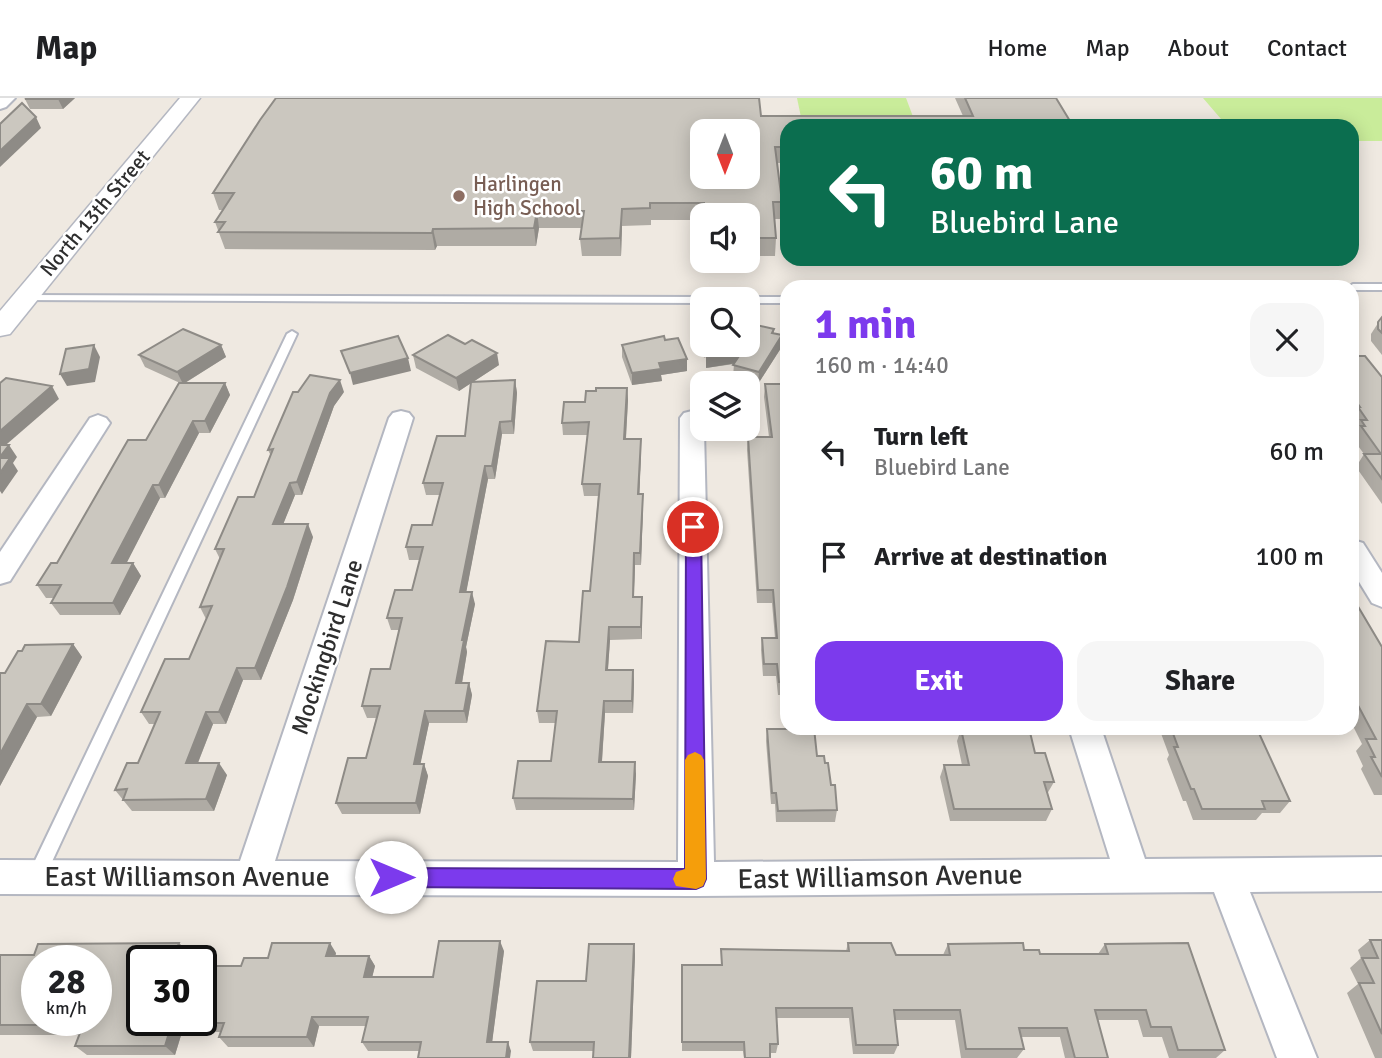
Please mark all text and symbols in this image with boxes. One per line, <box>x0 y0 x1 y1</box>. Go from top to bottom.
text: Map <box>35 28 97 69</box>
text: Home <box>987 33 1047 63</box>
text: Map <box>1085 33 1130 63</box>
text: About <box>1168 33 1229 63</box>
text: Contact <box>1267 33 1347 63</box>
north arrow <box>690 119 760 189</box>
map controls <box>690 119 760 441</box>
text: 60 m <box>930 143 1033 203</box>
street label: North 13th Street <box>34 144 156 282</box>
icon: left <box>815 147 906 238</box>
place label: Harlingen High School <box>473 171 581 221</box>
marker: Harlingen High School <box>451 188 467 204</box>
button: sound <box>690 203 760 273</box>
text: Bluebird Lane <box>930 203 1119 242</box>
button: search <box>690 287 760 357</box>
text: 1 min <box>815 299 916 350</box>
button: close <box>1250 303 1324 377</box>
text: 160 m · 14:40 <box>815 351 949 380</box>
button: layers <box>690 371 760 441</box>
text: Turn left <box>874 421 968 453</box>
icon: left <box>815 433 853 471</box>
text: 60 m <box>1269 436 1324 468</box>
text: Bluebird Lane <box>874 453 1010 482</box>
pin <box>663 497 723 557</box>
icon: arrive <box>674 508 712 546</box>
icon: arrive <box>815 538 853 576</box>
text: Arrive at destination <box>874 541 1107 573</box>
text: 100 m <box>1255 541 1324 573</box>
street label: Mockingbird Lane <box>285 555 369 739</box>
button: Exit <box>815 641 1063 721</box>
button: Share <box>1077 641 1324 721</box>
position arrow <box>354 840 428 914</box>
street label: East Williamson Avenue <box>737 858 1023 896</box>
street label: East Williamson Avenue <box>44 860 330 894</box>
speed limit sign: 30 <box>126 945 217 1036</box>
text: 28 <box>48 960 85 1003</box>
text: km/h <box>46 997 87 1019</box>

